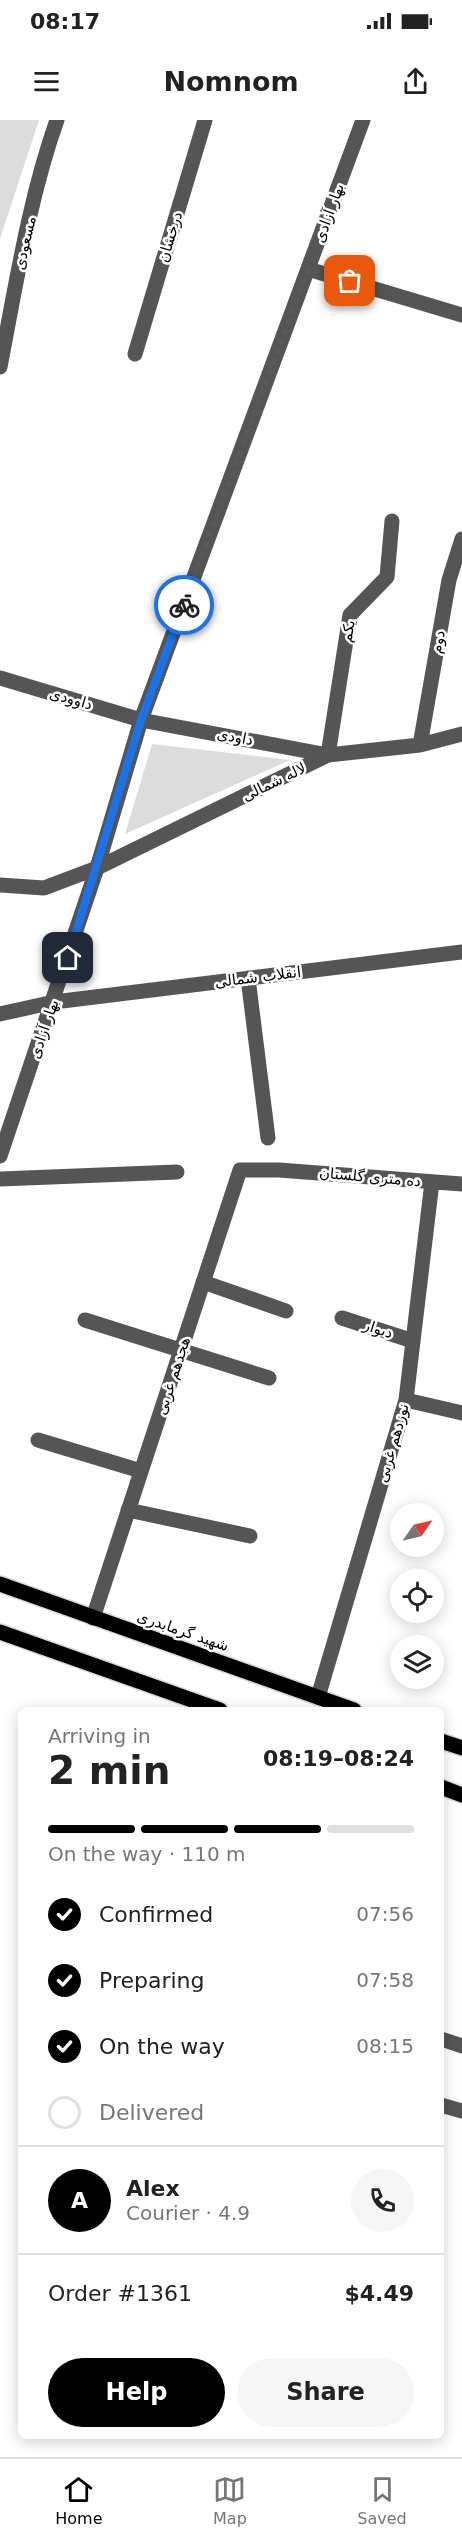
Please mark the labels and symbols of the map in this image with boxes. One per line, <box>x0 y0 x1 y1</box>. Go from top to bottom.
street label: بهار آزادی <box>310 181 348 245</box>
street label: درخشان <box>154 209 186 265</box>
street label: مسعودی <box>10 214 40 272</box>
pin <box>324 255 375 306</box>
courier <box>154 575 214 635</box>
street label: یکم <box>337 618 359 644</box>
street label: دوم <box>427 629 449 655</box>
street label: داوودی <box>47 684 95 714</box>
street label: داودی <box>215 725 255 749</box>
street label: لاله شمالی <box>239 759 309 805</box>
pin <box>42 932 93 983</box>
street label: انقلاب شمالی <box>214 963 302 991</box>
street label: بهار آزادی <box>25 997 63 1061</box>
street label: ده متری گلستان <box>318 1164 422 1190</box>
street label: دیوار <box>360 1315 395 1342</box>
street label: هجدهم غربی <box>152 1335 194 1417</box>
street label: نوزدهم غربی <box>373 1401 413 1485</box>
north arrow <box>390 1503 444 1557</box>
street label: شهید گرمابدری <box>135 1607 231 1655</box>

